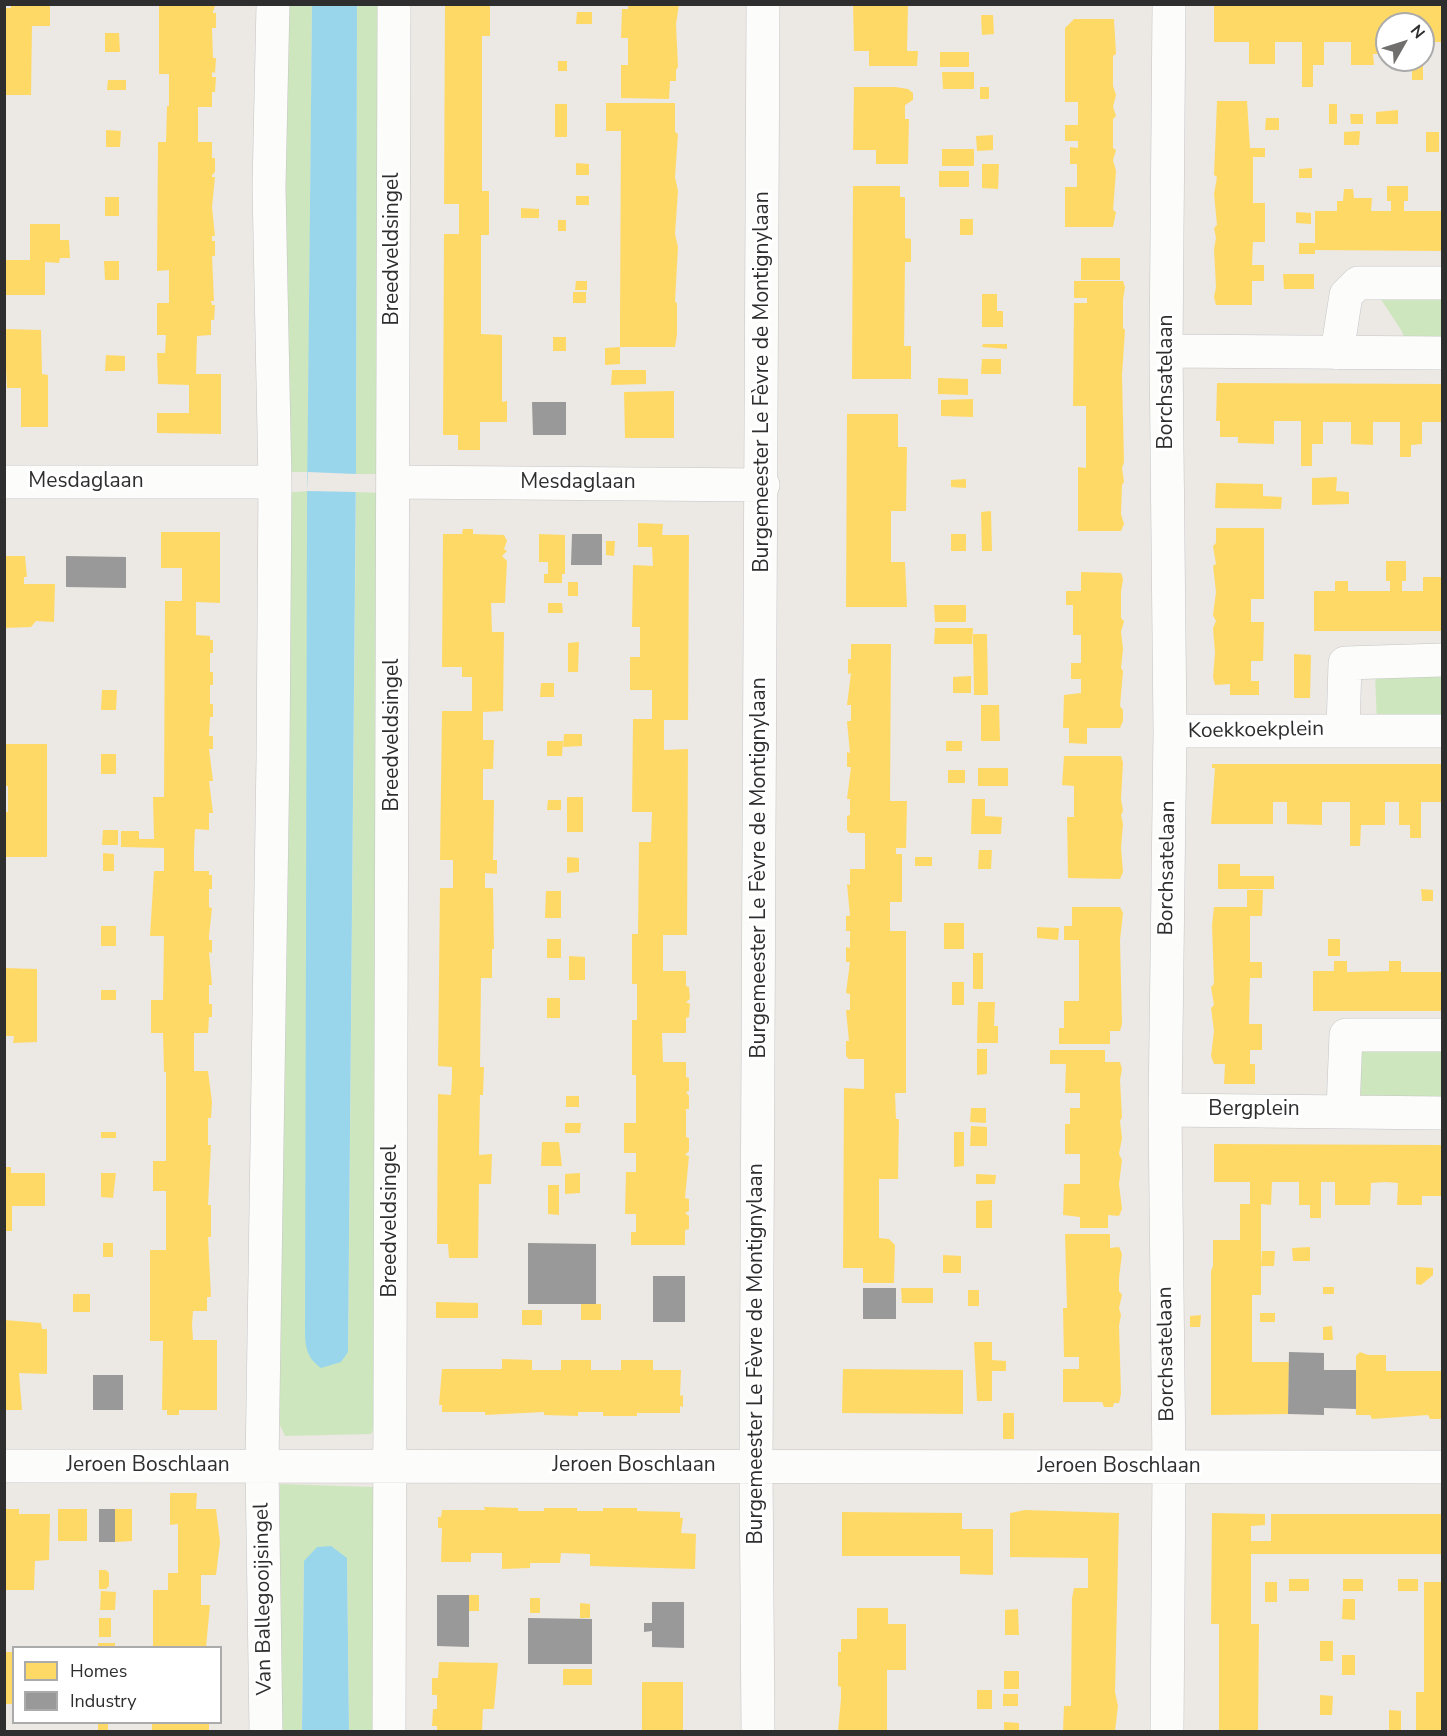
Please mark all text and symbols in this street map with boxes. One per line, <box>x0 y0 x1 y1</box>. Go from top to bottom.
north arrow <box>1375 12 1435 72</box>
text: N <box>1405 20 1430 44</box>
street label: Breedveldsingel <box>380 173 406 325</box>
street label: Burgemeester Le Fèvre de Montignylaan <box>750 191 776 573</box>
street label: Borchsatelaan <box>1154 315 1180 449</box>
street label: Mesdaglaan <box>28 469 144 495</box>
street label: Mesdaglaan <box>520 470 636 496</box>
street label: Breedveldsingel <box>380 659 406 811</box>
street label: Burgemeester Le Fèvre de Montignylaan <box>747 677 773 1059</box>
street label: Koekkoekplein <box>1188 717 1324 745</box>
street label: Borchsatelaan <box>1154 800 1182 936</box>
street label: Bergplein <box>1208 1097 1300 1123</box>
street label: Breedveldsingel <box>378 1145 404 1297</box>
street label: Burgemeester Le Fèvre de Montignylaan <box>744 1163 770 1545</box>
street label: Borchsatelaan <box>1153 1286 1181 1422</box>
street label: Jeroen Boschlaan <box>66 1453 230 1479</box>
street label: Jeroen Boschlaan <box>552 1453 716 1479</box>
street label: Jeroen Boschlaan <box>1037 1454 1201 1480</box>
street label: Van Ballegooijsingel <box>250 1502 278 1696</box>
legend <box>12 1646 222 1724</box>
text: Homes <box>70 1659 127 1683</box>
text: Industry <box>70 1689 137 1713</box>

